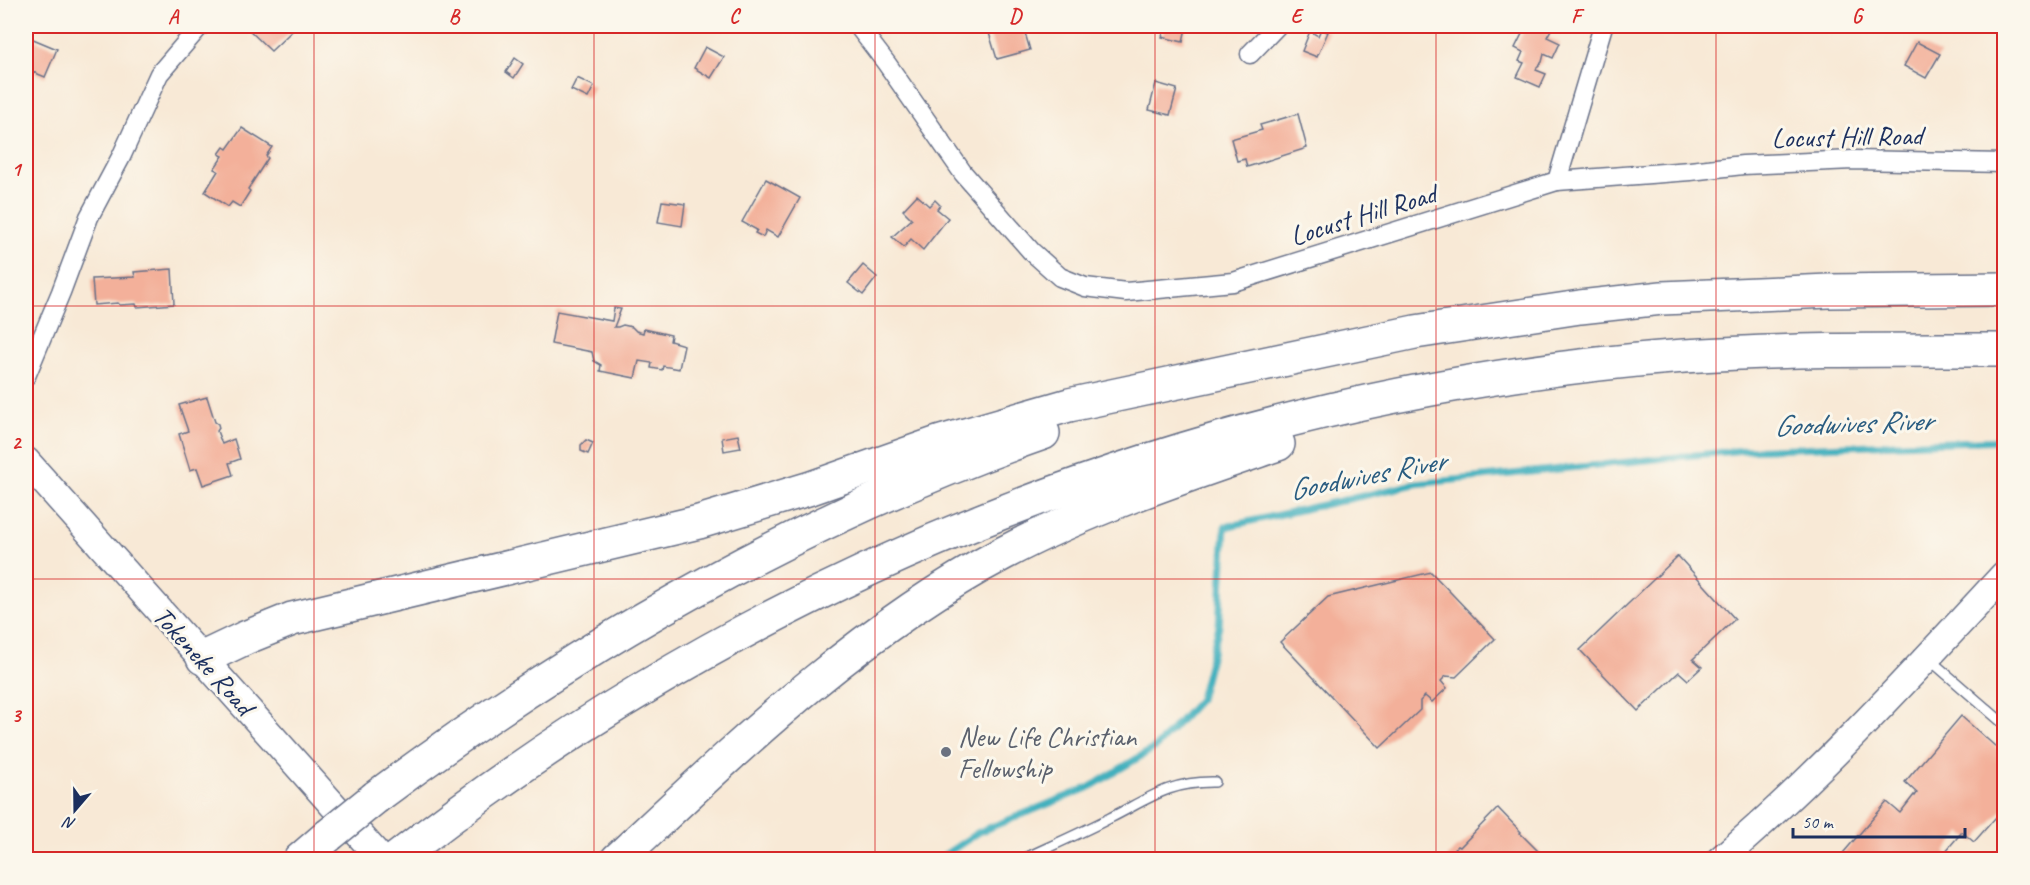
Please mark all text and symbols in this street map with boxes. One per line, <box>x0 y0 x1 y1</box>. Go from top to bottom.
text: A <box>168 4 180 29</box>
text: B <box>449 4 461 29</box>
text: C <box>729 4 741 29</box>
text: D <box>1009 4 1023 29</box>
text: E <box>1291 4 1305 29</box>
text: F <box>1571 4 1585 29</box>
text: G <box>1852 4 1865 29</box>
street label: Locust Hill Road <box>1771 118 1927 155</box>
text: 1 <box>12 157 23 182</box>
street label: Locust Hill Road <box>1286 175 1444 253</box>
water label: Goodwives River <box>1773 401 1938 445</box>
text: 2 <box>12 430 23 455</box>
water label: Goodwives River <box>1286 440 1453 509</box>
street label: Tokeneke Road <box>146 599 264 725</box>
text: 3 <box>12 703 23 728</box>
place label: New Life Christian Fellowship <box>958 719 1138 786</box>
marker: New Life Christian Fellowship <box>939 745 953 759</box>
north arrow <box>45 780 105 840</box>
scale bar <box>1793 801 1966 839</box>
text: N <box>59 811 78 834</box>
text: 50 m <box>1802 811 1835 833</box>

